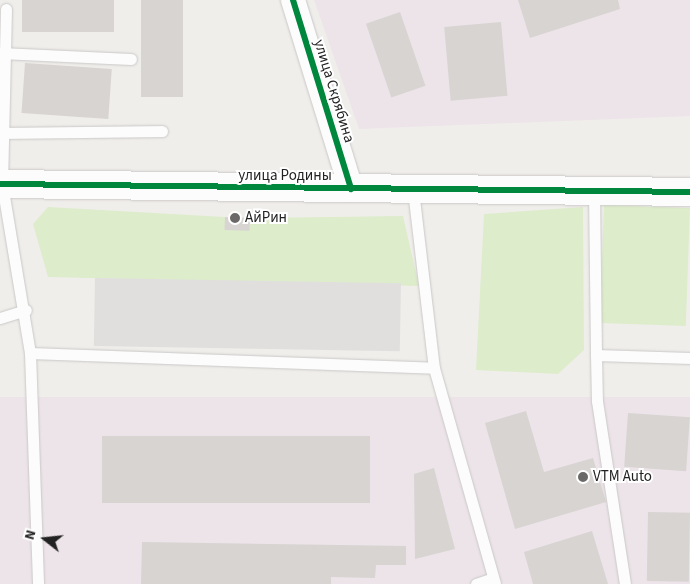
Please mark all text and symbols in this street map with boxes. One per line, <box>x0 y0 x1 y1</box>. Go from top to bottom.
street label: улица Скрябина <box>310 37 358 145</box>
street label: улица Родины <box>238 167 332 185</box>
place label: АйРин <box>245 209 287 227</box>
marker: АйРин <box>229 212 241 224</box>
place label: VTM Auto <box>593 468 652 486</box>
marker: VTM Auto <box>577 471 589 483</box>
north arrow <box>20 514 70 564</box>
text: N <box>20 528 41 542</box>

